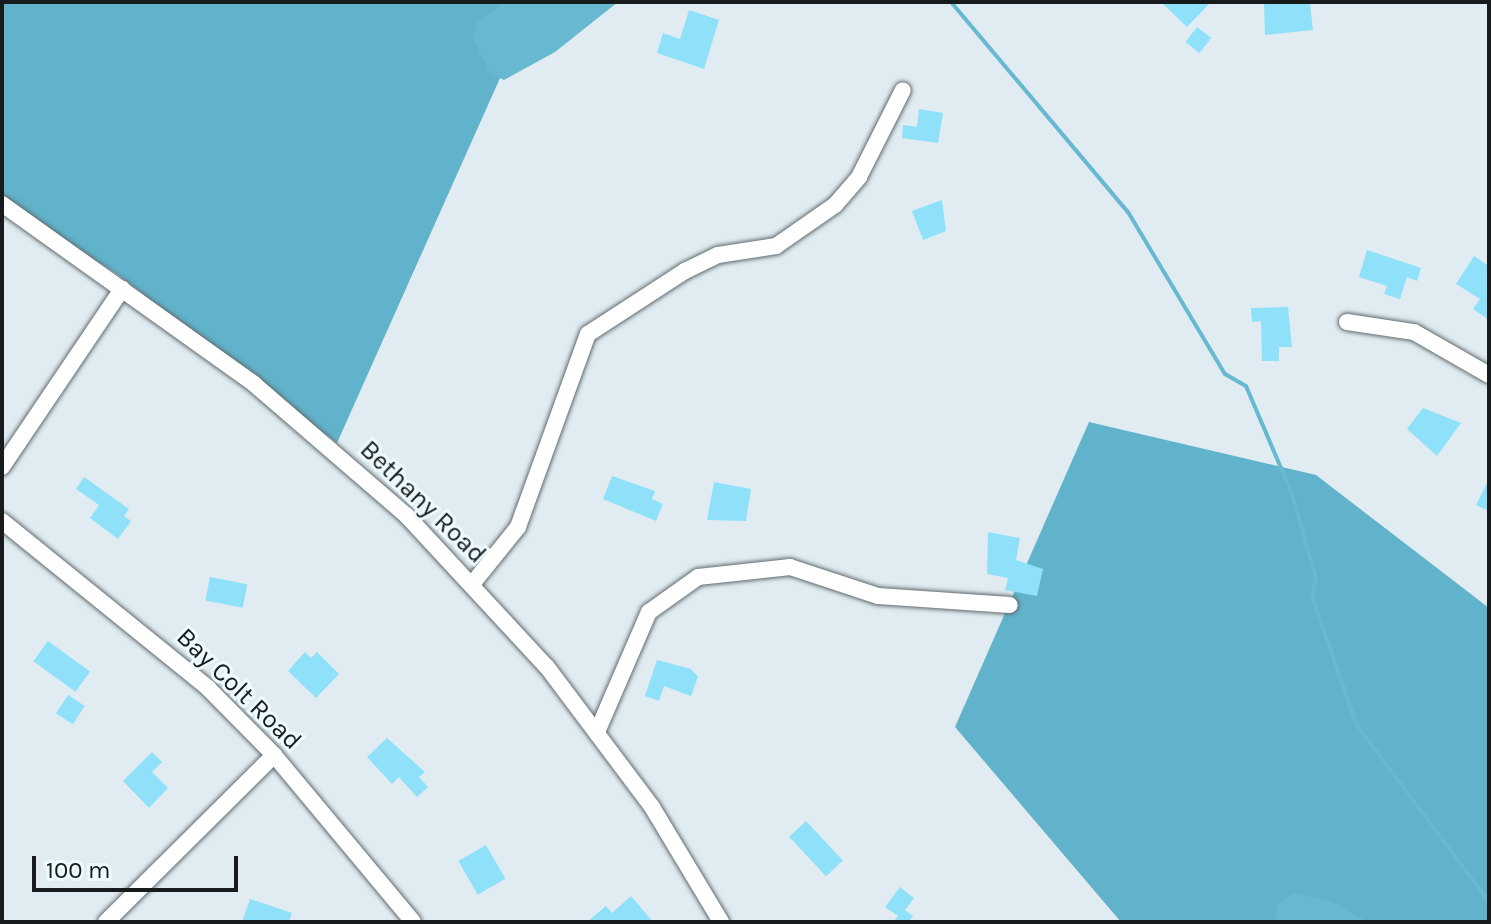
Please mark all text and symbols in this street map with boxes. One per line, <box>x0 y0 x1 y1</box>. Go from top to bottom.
street label: Bethany Road <box>353 434 493 570</box>
street label: Bay Colt Road <box>170 622 308 756</box>
scale bar <box>36 840 242 890</box>
text: 100 m <box>46 856 111 884</box>

